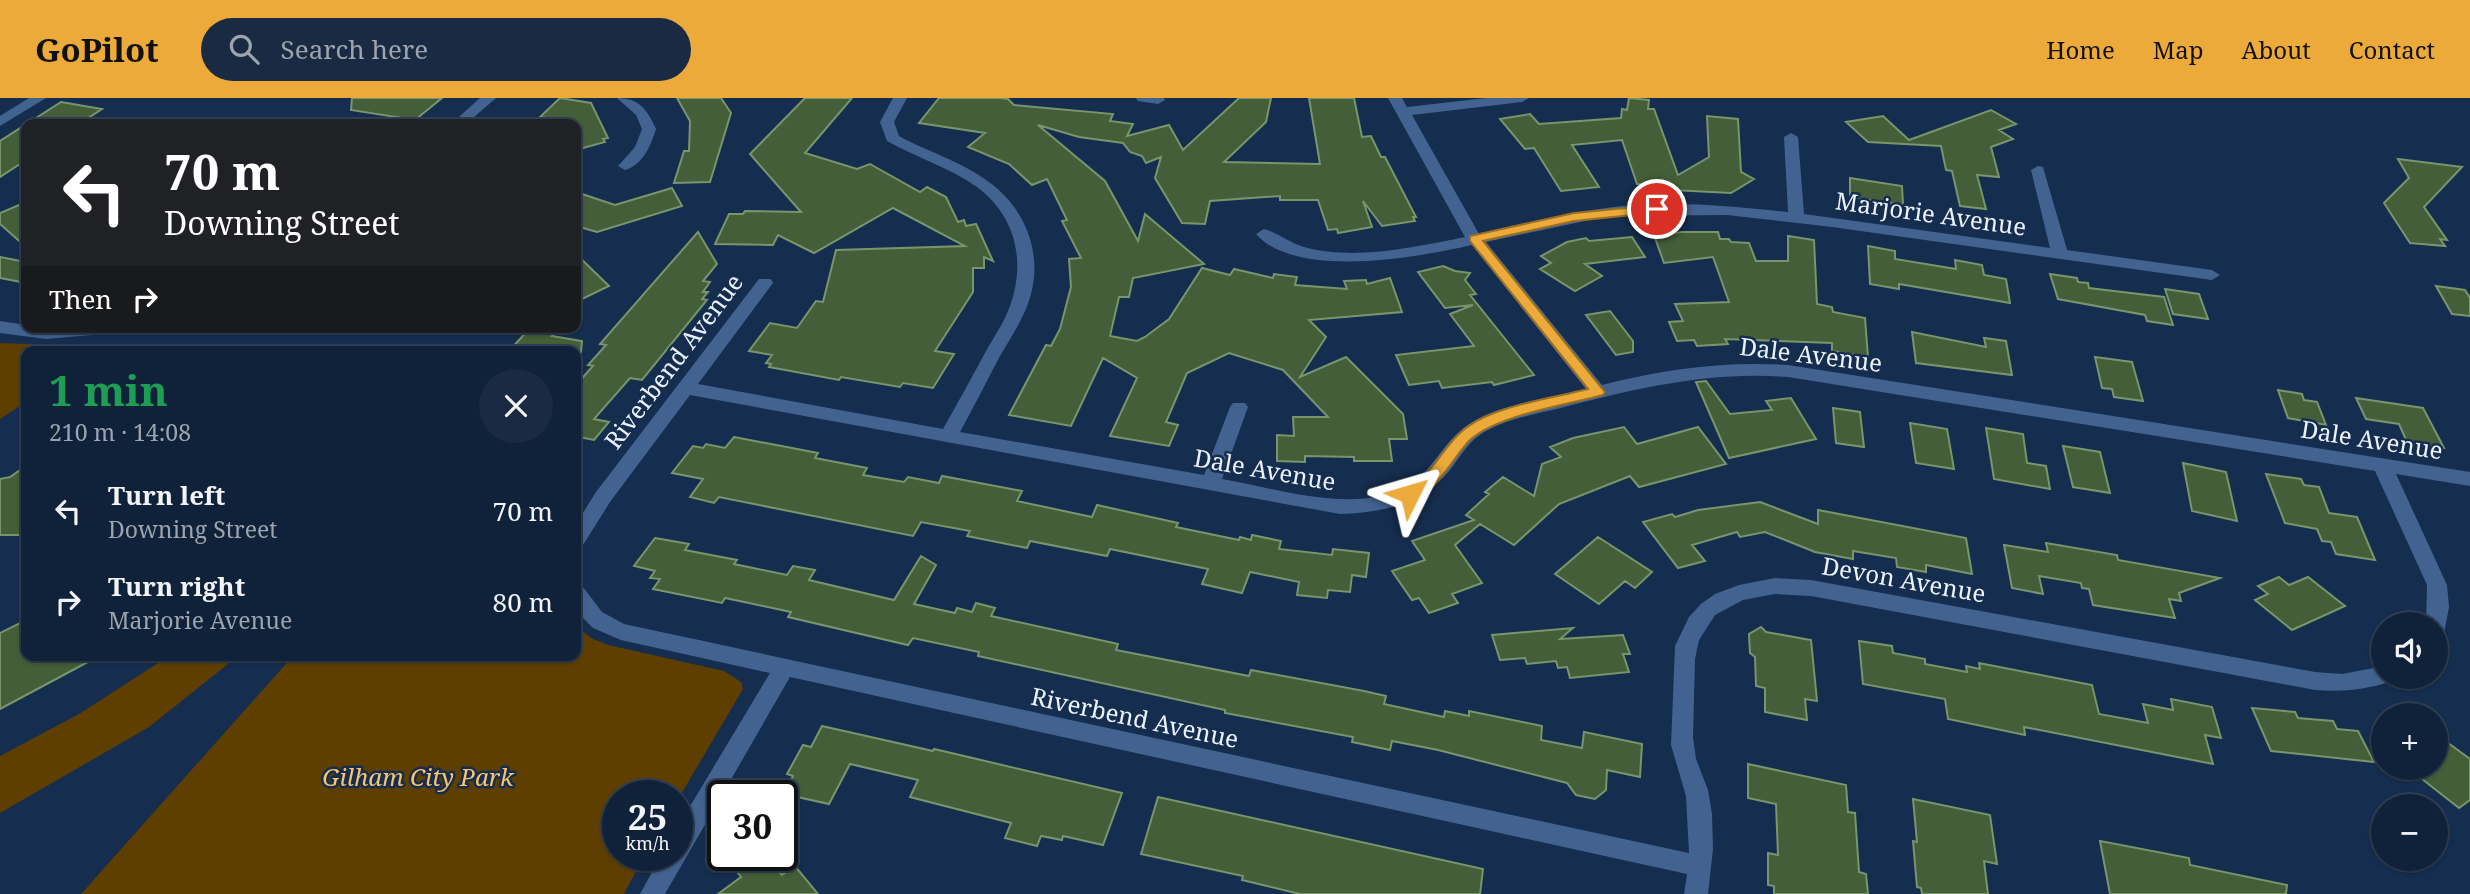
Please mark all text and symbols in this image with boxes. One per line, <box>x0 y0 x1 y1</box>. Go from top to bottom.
search box <box>201 18 691 81</box>
text: GoPilot <box>35 27 159 72</box>
icon: search <box>225 30 263 68</box>
text: Search here <box>281 31 428 67</box>
text: Home <box>2046 33 2115 66</box>
text: Map <box>2153 33 2204 66</box>
text: About <box>2242 33 2311 66</box>
text: Contact <box>2349 33 2435 66</box>
text: 70 m <box>164 138 280 204</box>
icon: left <box>49 147 140 238</box>
pin <box>1627 179 1687 239</box>
street label: Marjorie Avenue <box>1834 183 2028 243</box>
icon: arrive <box>1638 190 1676 228</box>
text: Downing Street <box>164 201 400 244</box>
street label: Riverbend Avenue <box>596 267 750 455</box>
icon: right <box>126 280 164 318</box>
text: Then <box>49 281 112 317</box>
street label: Dale Avenue <box>1738 329 1884 379</box>
text: 1 min <box>49 361 168 418</box>
button: close <box>479 369 553 443</box>
street label: Dale Avenue <box>2299 411 2445 467</box>
text: 210 m · 14:08 <box>49 416 191 448</box>
street label: Dale Avenue <box>1192 440 1338 498</box>
position arrow <box>1373 457 1447 531</box>
text: Turn left <box>108 477 225 513</box>
icon: left <box>49 492 87 530</box>
text: 70 m <box>493 493 553 529</box>
text: Downing Street <box>108 513 277 545</box>
street label: Devon Avenue <box>1820 548 1988 610</box>
text: Turn right <box>108 568 245 604</box>
icon: right <box>49 583 87 621</box>
text: 80 m <box>493 584 553 620</box>
text: Marjorie Avenue <box>108 604 292 636</box>
map controls <box>2371 612 2448 871</box>
button: sound <box>2371 612 2448 689</box>
street label: Riverbend Avenue <box>1028 679 1242 755</box>
button: + <box>2371 703 2448 780</box>
park label: Gilham City Park <box>322 760 515 793</box>
speed limit sign: 30 <box>707 780 798 871</box>
text: 25 <box>628 793 667 840</box>
button: − <box>2371 794 2448 871</box>
text: km/h <box>625 831 670 855</box>

